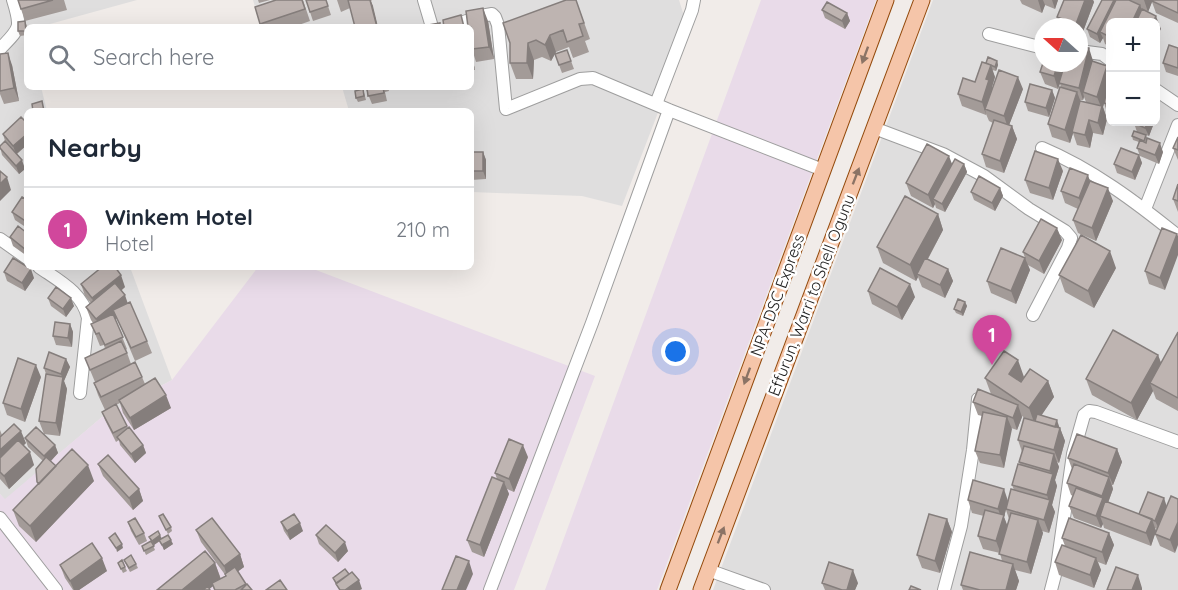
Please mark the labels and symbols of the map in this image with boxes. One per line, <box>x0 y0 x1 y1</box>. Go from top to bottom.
north arrow <box>1034 18 1088 72</box>
one-way arrow <box>860 46 870 64</box>
one-way arrow <box>851 166 861 184</box>
street label: Effurun, Warri to Shell Ogunu <box>763 191 859 399</box>
street label: NPA-DSC Express <box>746 231 808 359</box>
pin: 1 <box>972 316 1012 365</box>
your location <box>661 337 690 366</box>
one-way arrow <box>742 367 751 385</box>
one-way arrow <box>717 526 727 544</box>

